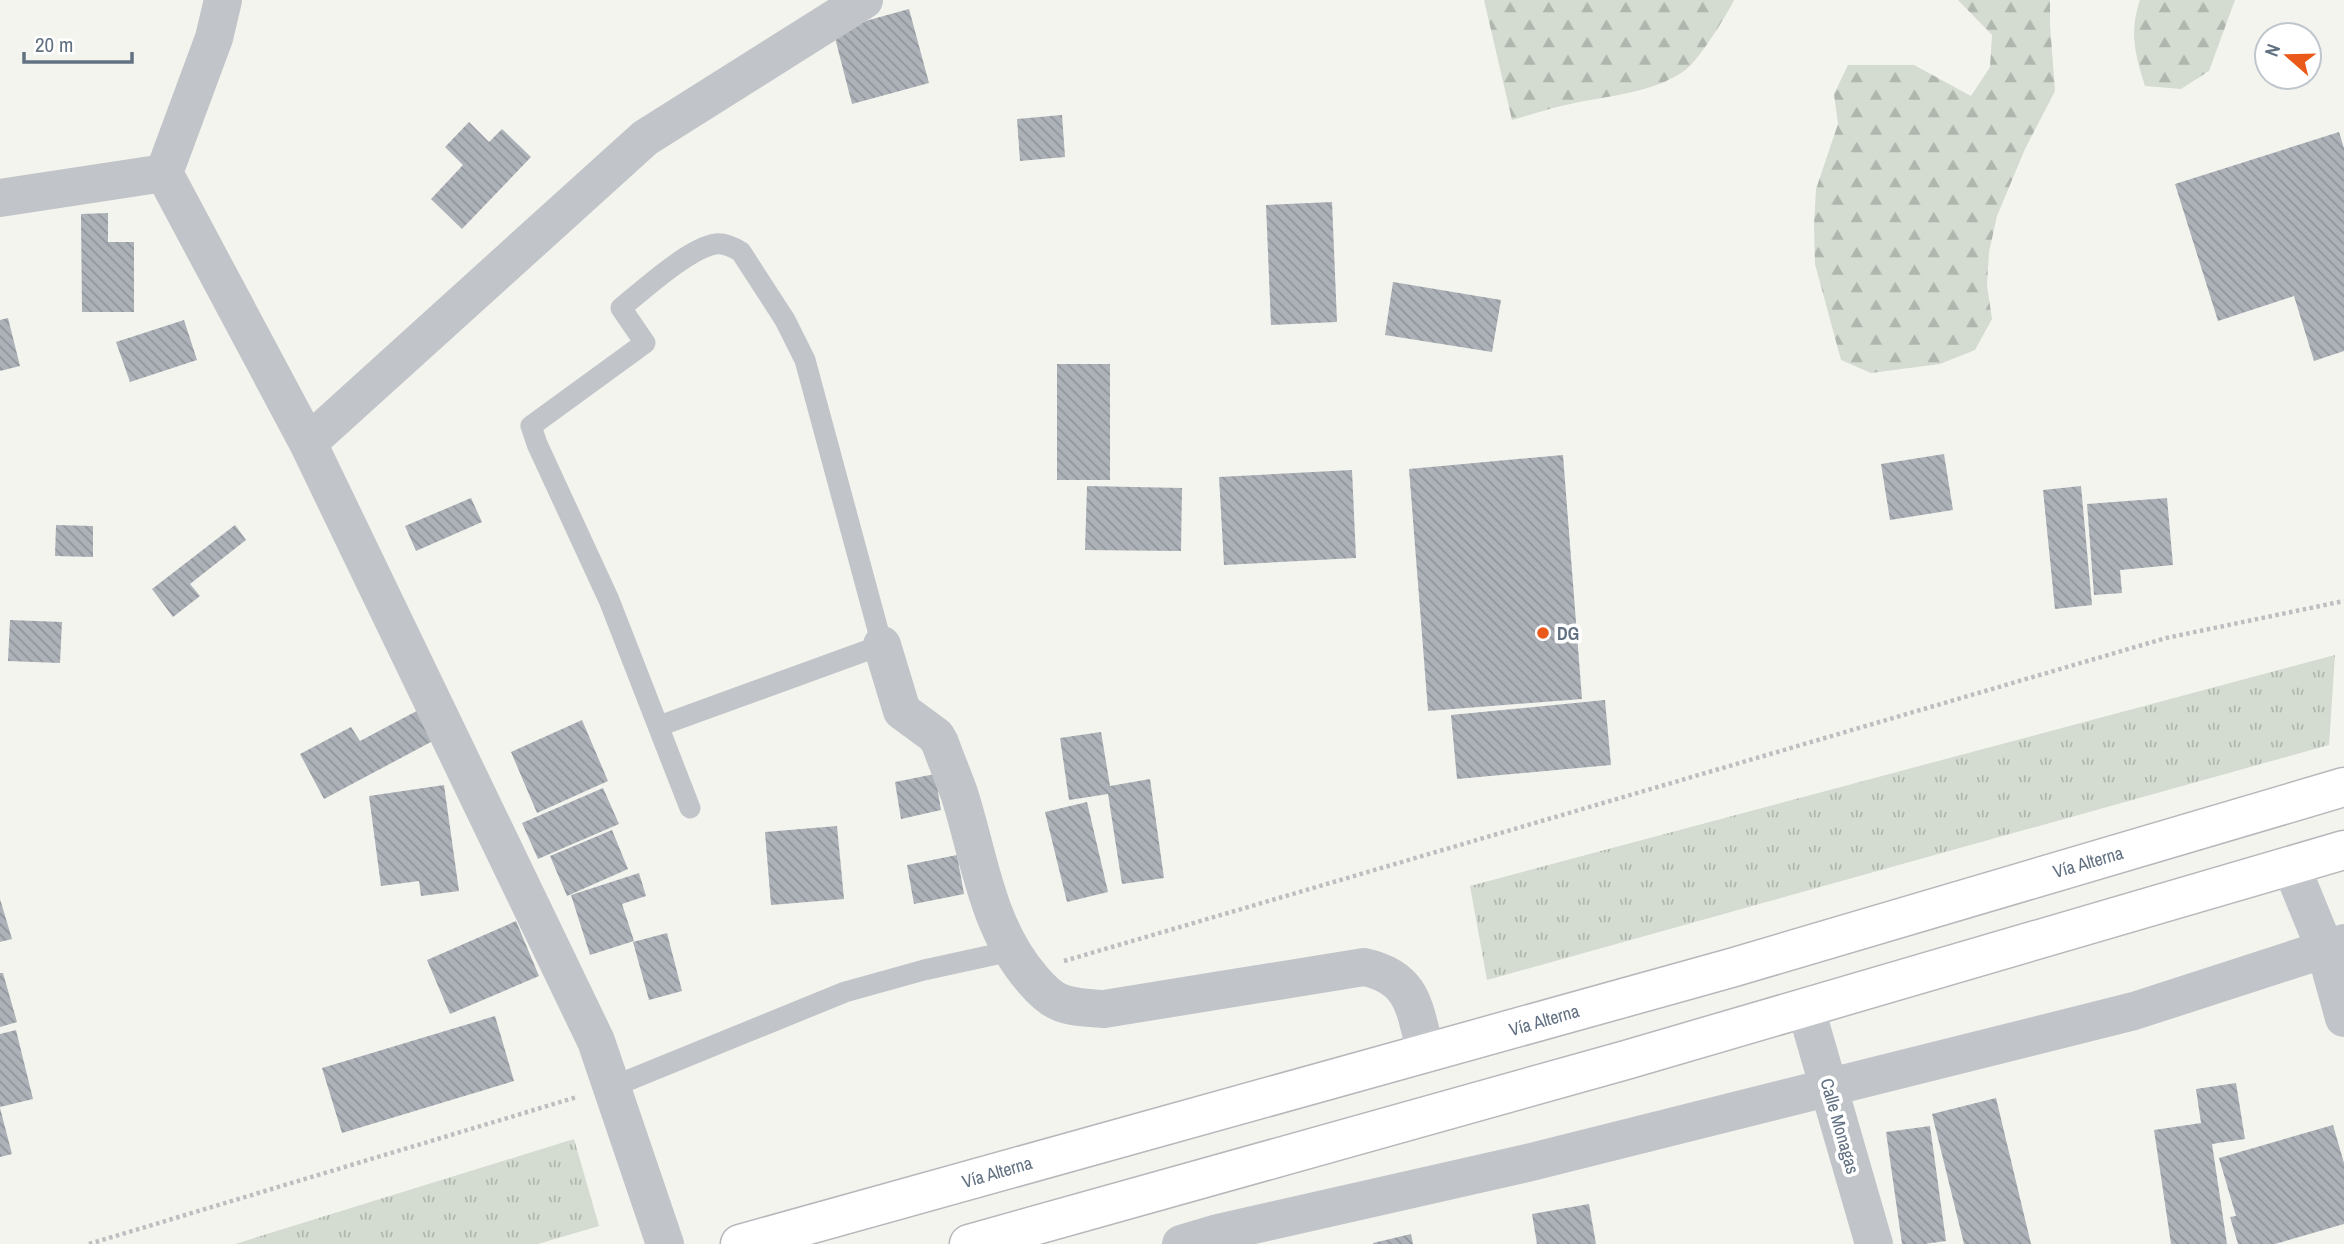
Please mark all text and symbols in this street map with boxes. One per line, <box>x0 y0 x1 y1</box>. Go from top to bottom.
scale bar <box>24 21 133 65</box>
north arrow <box>2253 21 2323 91</box>
text: 20 m <box>35 30 73 59</box>
text: N <box>2258 40 2286 60</box>
place label: DG <box>1557 621 1579 646</box>
marker: DG <box>1535 625 1551 641</box>
street label: Vía Alterna <box>2050 840 2126 884</box>
street label: Vía Alterna <box>1506 998 1582 1042</box>
street label: Calle Monagas <box>1814 1075 1866 1177</box>
street label: Vía Alterna <box>959 1150 1035 1194</box>

